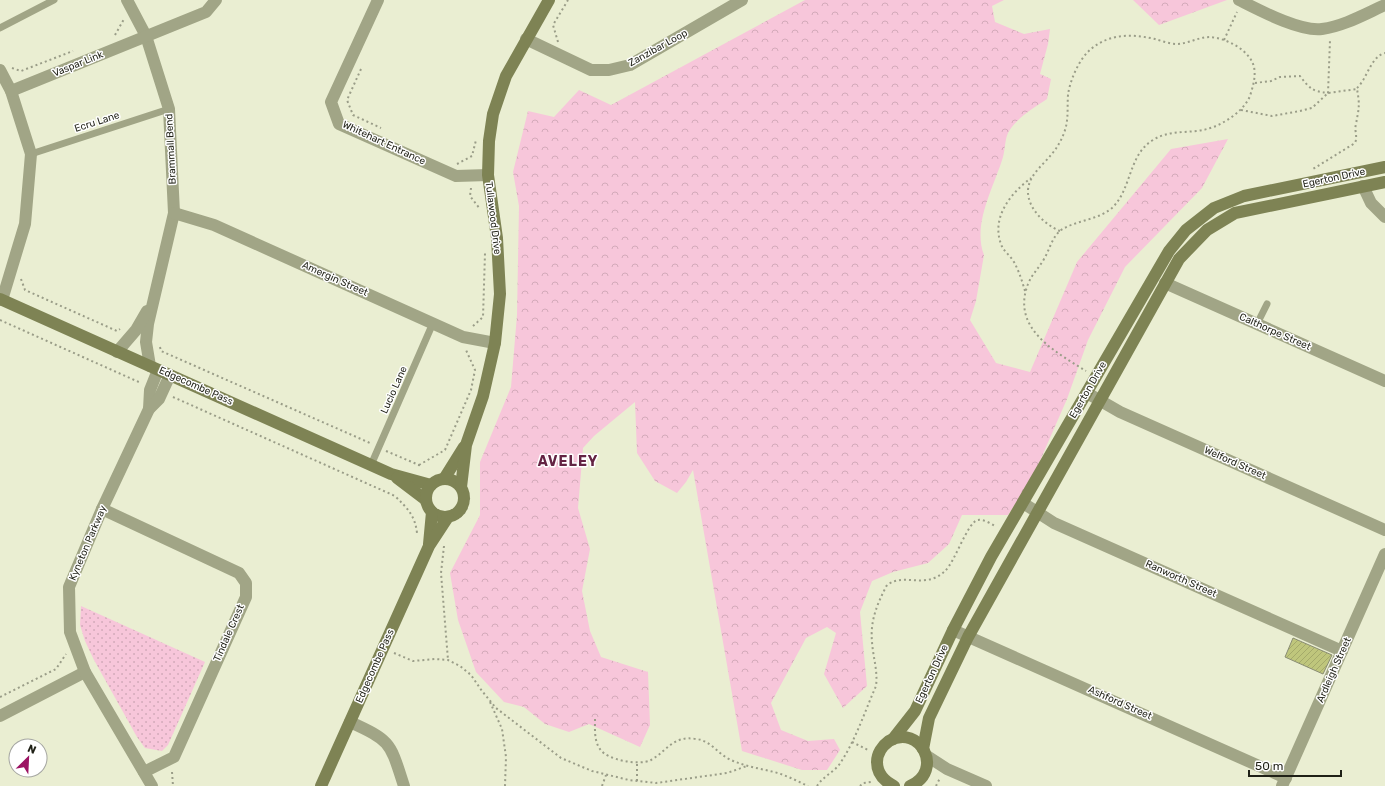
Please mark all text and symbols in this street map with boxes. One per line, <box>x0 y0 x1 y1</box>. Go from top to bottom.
street label: Zanzibar Loop <box>626 27 690 69</box>
street label: Vaspar Link <box>51 48 106 80</box>
street label: Ecru Lane <box>73 109 121 135</box>
street label: Brammall Bend <box>163 113 179 185</box>
street label: Whitehart Entrance <box>341 119 428 168</box>
street label: Egerton Drive <box>1302 165 1367 190</box>
street label: Tullawood Drive <box>483 181 503 255</box>
street label: Amergin Street <box>300 259 370 299</box>
street label: Calthorpe Street <box>1237 311 1313 353</box>
street label: Egerton Drive <box>1067 359 1109 421</box>
street label: Edgecombe Pass <box>157 364 235 408</box>
street label: Lucio Lane <box>378 364 410 415</box>
street label: Welford Street <box>1202 444 1268 482</box>
district label: AVELEY <box>538 453 598 470</box>
street label: Kyneton Parkway <box>67 503 109 582</box>
street label: Ranworth Street <box>1143 558 1219 600</box>
street label: Tindale Crest <box>211 603 247 663</box>
street label: Edgecombe Pass <box>353 627 397 705</box>
street label: Ardleigh Street <box>1314 635 1354 705</box>
street label: Egerton Drive <box>913 642 951 705</box>
street label: Ashford Street <box>1086 684 1154 722</box>
north arrow <box>8 738 48 778</box>
text: N <box>26 742 38 757</box>
scale bar <box>1249 752 1341 778</box>
text: 50 m <box>1255 759 1283 773</box>

